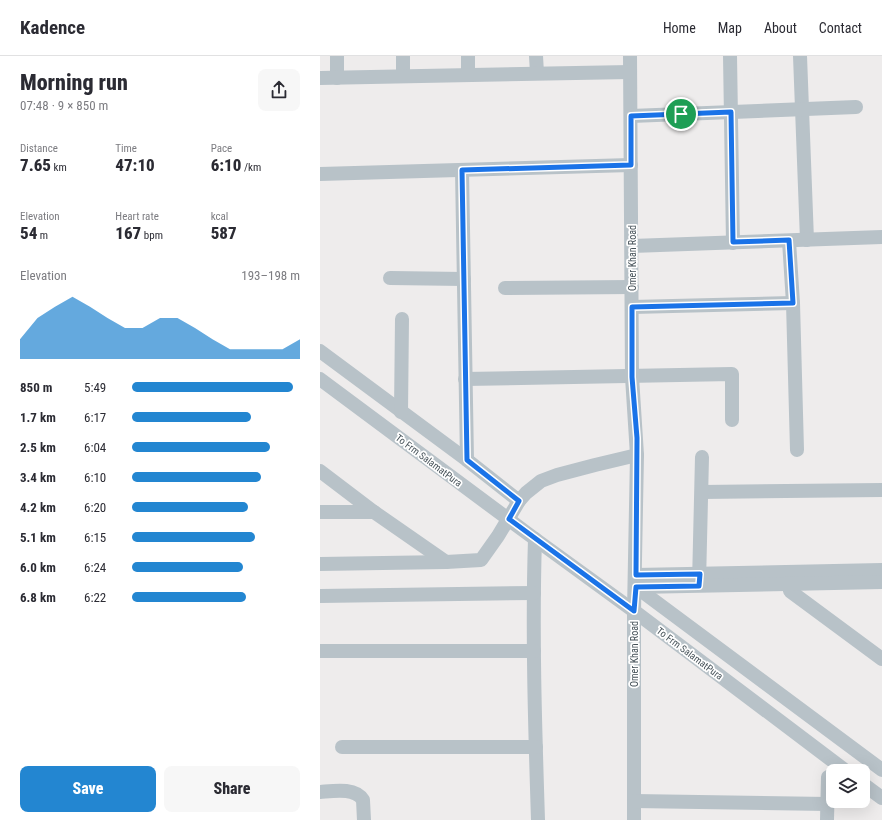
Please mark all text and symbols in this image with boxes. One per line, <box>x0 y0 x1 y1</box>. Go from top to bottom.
text: Kadence <box>20 16 85 39</box>
text: Home <box>663 20 696 36</box>
text: Map <box>718 20 742 36</box>
text: About <box>764 20 797 36</box>
text: Contact <box>819 20 862 36</box>
button: share <box>258 69 300 111</box>
text: Morning run <box>20 70 128 95</box>
pin <box>664 97 698 131</box>
text: 07:48 · 9 × 850 m <box>20 98 108 113</box>
icon: arrive <box>670 103 692 125</box>
text: Distance <box>20 142 58 155</box>
text: Time <box>115 142 137 155</box>
text: Pace <box>211 142 232 155</box>
text: 7.65 <box>20 155 51 175</box>
text: 47:10 <box>115 155 155 175</box>
text: 6:10 <box>211 155 241 175</box>
text: km <box>51 161 67 174</box>
text: /km <box>241 161 261 174</box>
text: Elevation <box>20 210 60 223</box>
text: Heart rate <box>115 210 159 223</box>
text: kcal <box>211 210 228 223</box>
text: 54 <box>20 223 37 243</box>
text: 167 <box>115 223 141 243</box>
text: 587 <box>211 223 237 243</box>
street label: Omer Khan Road <box>627 225 638 291</box>
text: m <box>37 229 48 242</box>
text: bpm <box>141 229 163 242</box>
text: Elevation <box>20 268 67 283</box>
text: 193–198 m <box>241 268 300 283</box>
text: 850 m <box>20 380 52 395</box>
text: 5:49 <box>84 380 106 395</box>
text: 1.7 km <box>20 410 56 425</box>
text: 6:17 <box>84 410 106 425</box>
street label: To Frm SalamatPura <box>393 432 464 489</box>
text: 2.5 km <box>20 440 56 455</box>
text: 6:04 <box>84 440 106 455</box>
text: 3.4 km <box>20 470 56 485</box>
text: 6:10 <box>84 470 106 485</box>
text: 4.2 km <box>20 500 56 515</box>
text: 6:20 <box>84 500 106 515</box>
text: 5.1 km <box>20 530 56 545</box>
text: 6:15 <box>84 530 106 545</box>
text: 6.0 km <box>20 560 56 575</box>
text: 6:24 <box>84 560 106 575</box>
text: 6.8 km <box>20 590 56 605</box>
text: 6:22 <box>84 590 106 605</box>
street label: Omer Khan Road <box>629 621 640 687</box>
street label: To Frm SalamatPura <box>654 625 725 682</box>
map controls <box>826 764 870 808</box>
button: layers <box>826 764 870 808</box>
button: Save <box>20 766 156 812</box>
button: Share <box>164 766 300 812</box>

